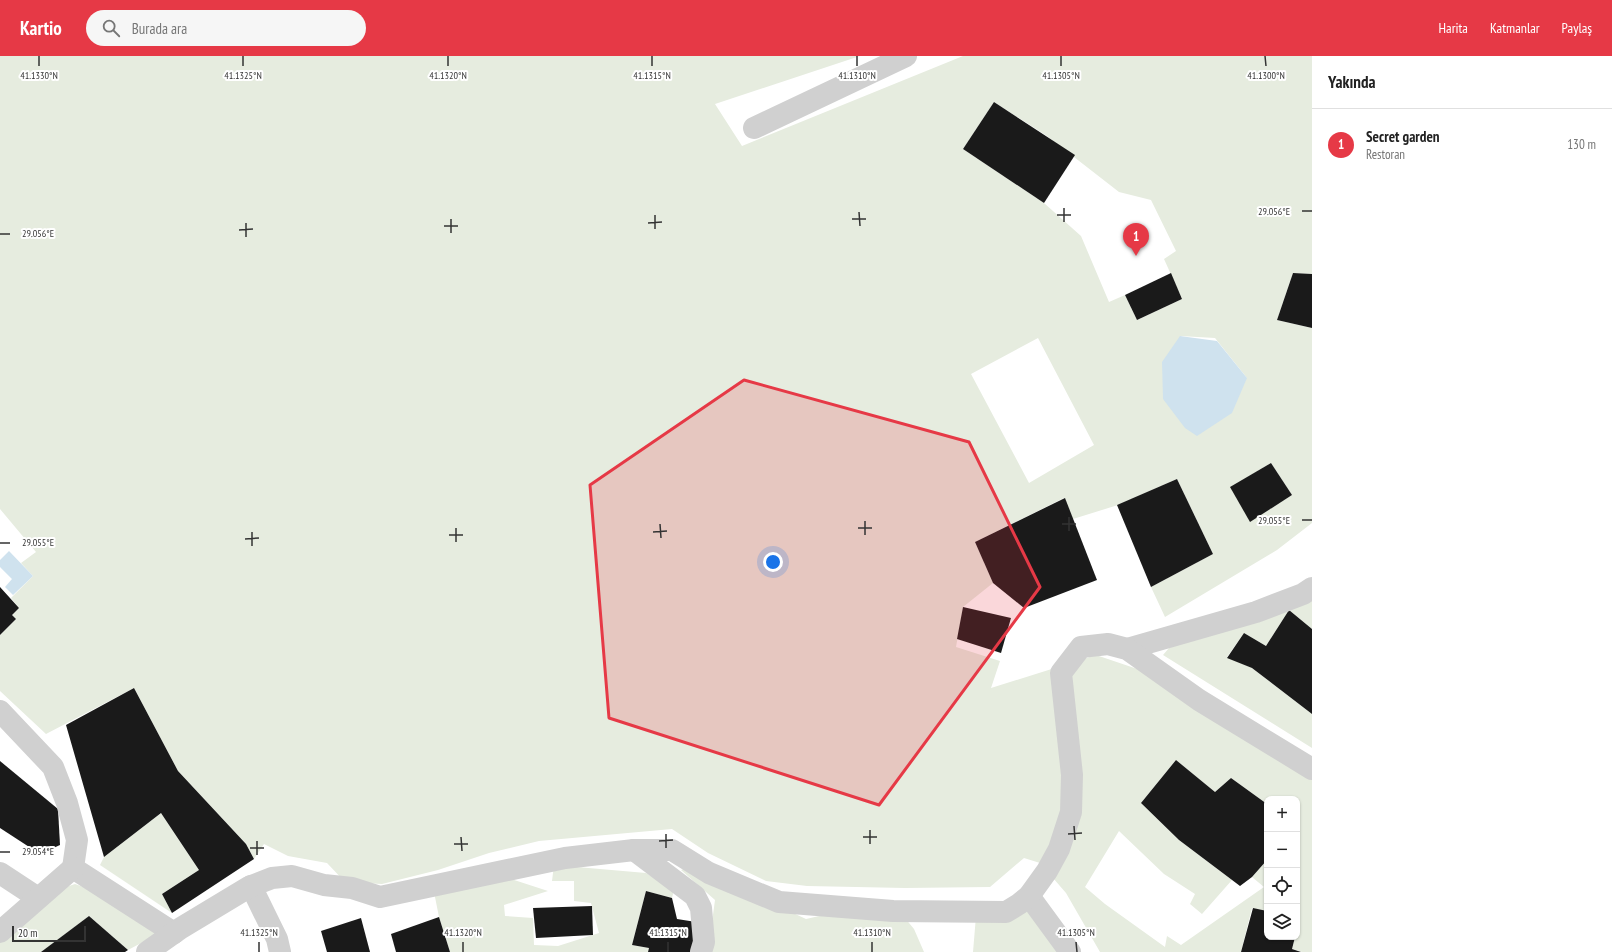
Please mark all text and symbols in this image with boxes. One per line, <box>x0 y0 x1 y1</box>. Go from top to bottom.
search box <box>86 10 366 46</box>
text: Kartio <box>20 16 62 40</box>
icon: search <box>100 17 122 39</box>
text: Burada ara <box>132 19 187 38</box>
text: Harita <box>1439 19 1468 37</box>
text: Katmanlar <box>1490 19 1540 37</box>
text: Paylaş <box>1562 19 1592 37</box>
text: 41.1330°N <box>20 69 58 82</box>
text: 41.1325°N <box>224 69 262 82</box>
text: 41.1320°N <box>429 69 467 82</box>
text: 41.1315°N <box>633 69 671 82</box>
text: 41.1310°N <box>838 69 876 82</box>
text: 41.1305°N <box>1042 69 1080 82</box>
text: 41.1300°N <box>1247 69 1285 82</box>
text: Yakında <box>1328 71 1375 93</box>
text: Secret garden <box>1366 127 1440 146</box>
text: 1 <box>1338 136 1344 153</box>
text: 130 m <box>1567 136 1596 153</box>
text: Restoran <box>1366 146 1405 163</box>
text: 29.056°E <box>1258 205 1290 218</box>
pin: 1 <box>1123 223 1149 256</box>
text: 29.056°E <box>22 227 54 240</box>
text: 29.055°E <box>1258 514 1290 527</box>
text: 29.055°E <box>22 536 54 549</box>
your location <box>763 552 783 572</box>
map controls <box>1264 796 1300 940</box>
button: + <box>1264 796 1300 832</box>
button: − <box>1264 832 1300 868</box>
text: 29.054°E <box>22 845 54 858</box>
button: locate <box>1264 868 1300 904</box>
button: layers <box>1264 904 1300 940</box>
scale bar <box>12 924 86 943</box>
text: 20 m <box>18 926 37 940</box>
text: 41.1325°N <box>240 926 278 939</box>
text: 41.1320°N <box>444 926 482 939</box>
text: 41.1315°N <box>649 926 687 939</box>
text: 41.1310°N <box>853 926 891 939</box>
text: 41.1305°N <box>1057 926 1095 939</box>

